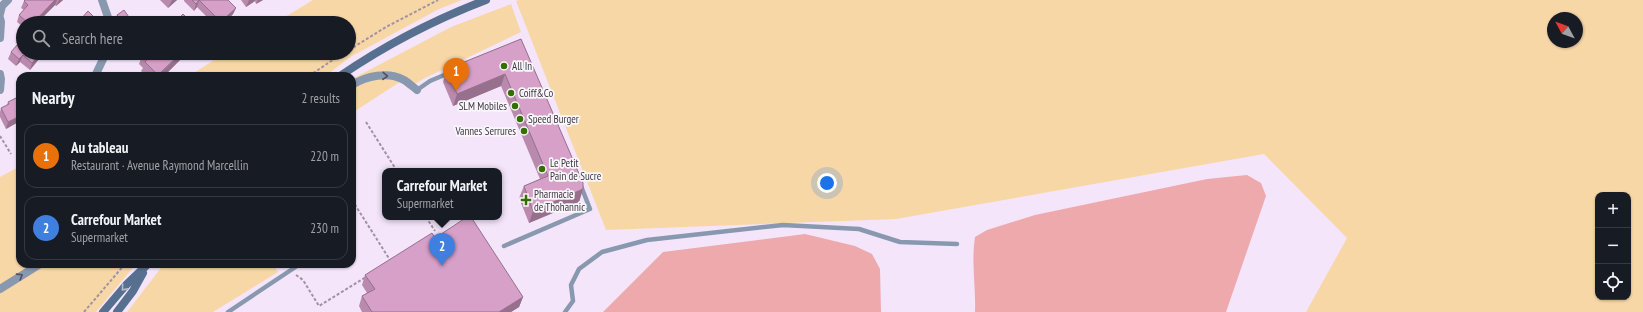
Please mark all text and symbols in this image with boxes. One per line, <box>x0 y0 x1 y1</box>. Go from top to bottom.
north arrow <box>1547 12 1583 48</box>
search box <box>16 16 356 60</box>
icon: search <box>30 27 52 49</box>
text: Search here <box>62 29 123 48</box>
pin: 1 <box>443 58 469 91</box>
place label: All In <box>512 59 532 73</box>
marker: All In <box>499 61 509 71</box>
one-way arrow <box>383 72 389 80</box>
place label: Coiff&Co <box>519 86 553 100</box>
text: Nearby <box>32 87 75 109</box>
marker: Coiff&Co <box>506 88 516 98</box>
text: 2 results <box>301 90 340 107</box>
place label: SLM Mobiles <box>459 99 507 113</box>
marker: SLM Mobiles <box>510 101 520 111</box>
place label: Speed Burger <box>528 112 579 126</box>
marker: Speed Burger <box>515 114 525 124</box>
place label: Vannes Serrures <box>454 124 516 138</box>
marker: Vannes Serrures <box>519 126 529 136</box>
text: Au tableau <box>71 138 128 157</box>
text: 1 <box>43 148 49 165</box>
text: 220 m <box>310 148 339 165</box>
place label: Le Petit Pain de Sucre <box>550 156 602 183</box>
text: Restaurant · Avenue Raymond Marcellin <box>71 157 248 174</box>
marker: Le Petit Pain de Sucre <box>537 164 547 174</box>
popup <box>382 168 502 220</box>
your location <box>817 173 837 193</box>
text: Carrefour Market <box>397 176 487 195</box>
place label: Pharmacie de Thohannic <box>534 187 585 214</box>
map controls <box>1595 192 1631 300</box>
button: + <box>1595 192 1631 228</box>
text: Supermarket <box>397 195 454 212</box>
marker: Pharmacie de Thohannic <box>521 195 531 205</box>
text: Carrefour Market <box>71 210 161 229</box>
text: 2 <box>43 220 49 237</box>
text: 230 m <box>310 220 339 237</box>
button: − <box>1595 228 1631 264</box>
text: Supermarket <box>71 229 128 246</box>
pin: 2 <box>429 233 455 266</box>
button: locate <box>1595 264 1631 300</box>
one-way arrow <box>16 274 23 281</box>
one-way arrow <box>121 284 128 291</box>

